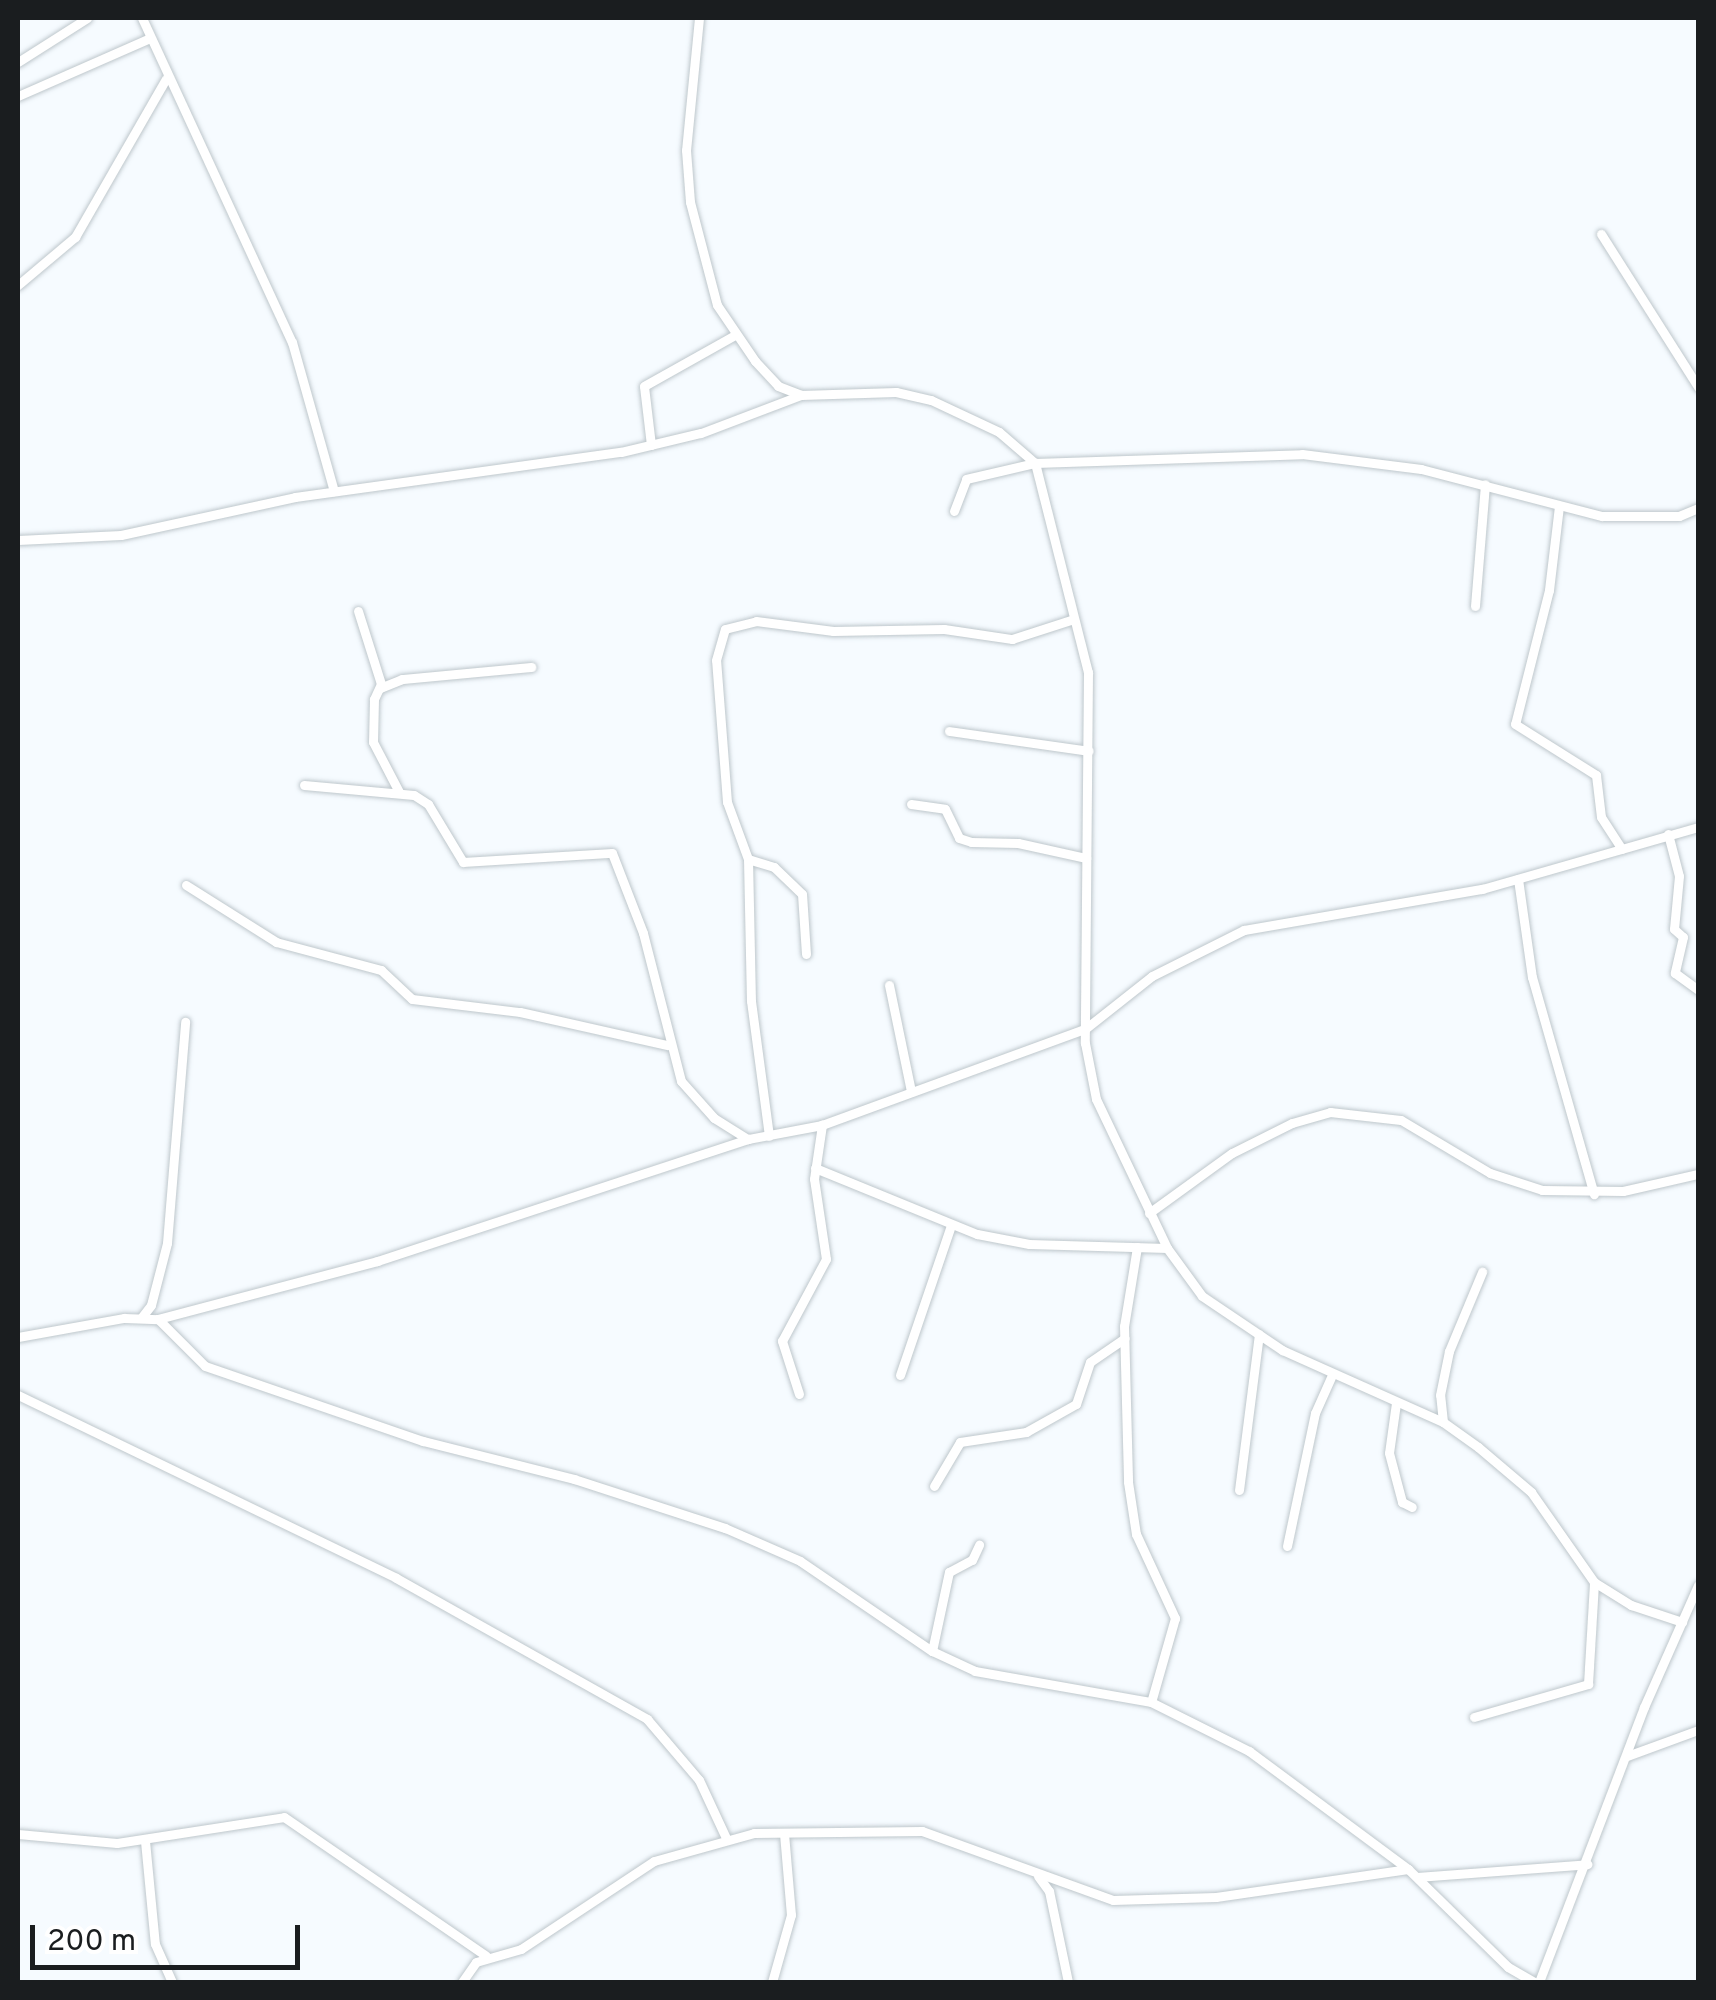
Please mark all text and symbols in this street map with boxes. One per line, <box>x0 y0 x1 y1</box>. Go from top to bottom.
scale bar <box>35 1905 305 1967</box>
text: 200 m <box>47 1924 136 1961</box>

